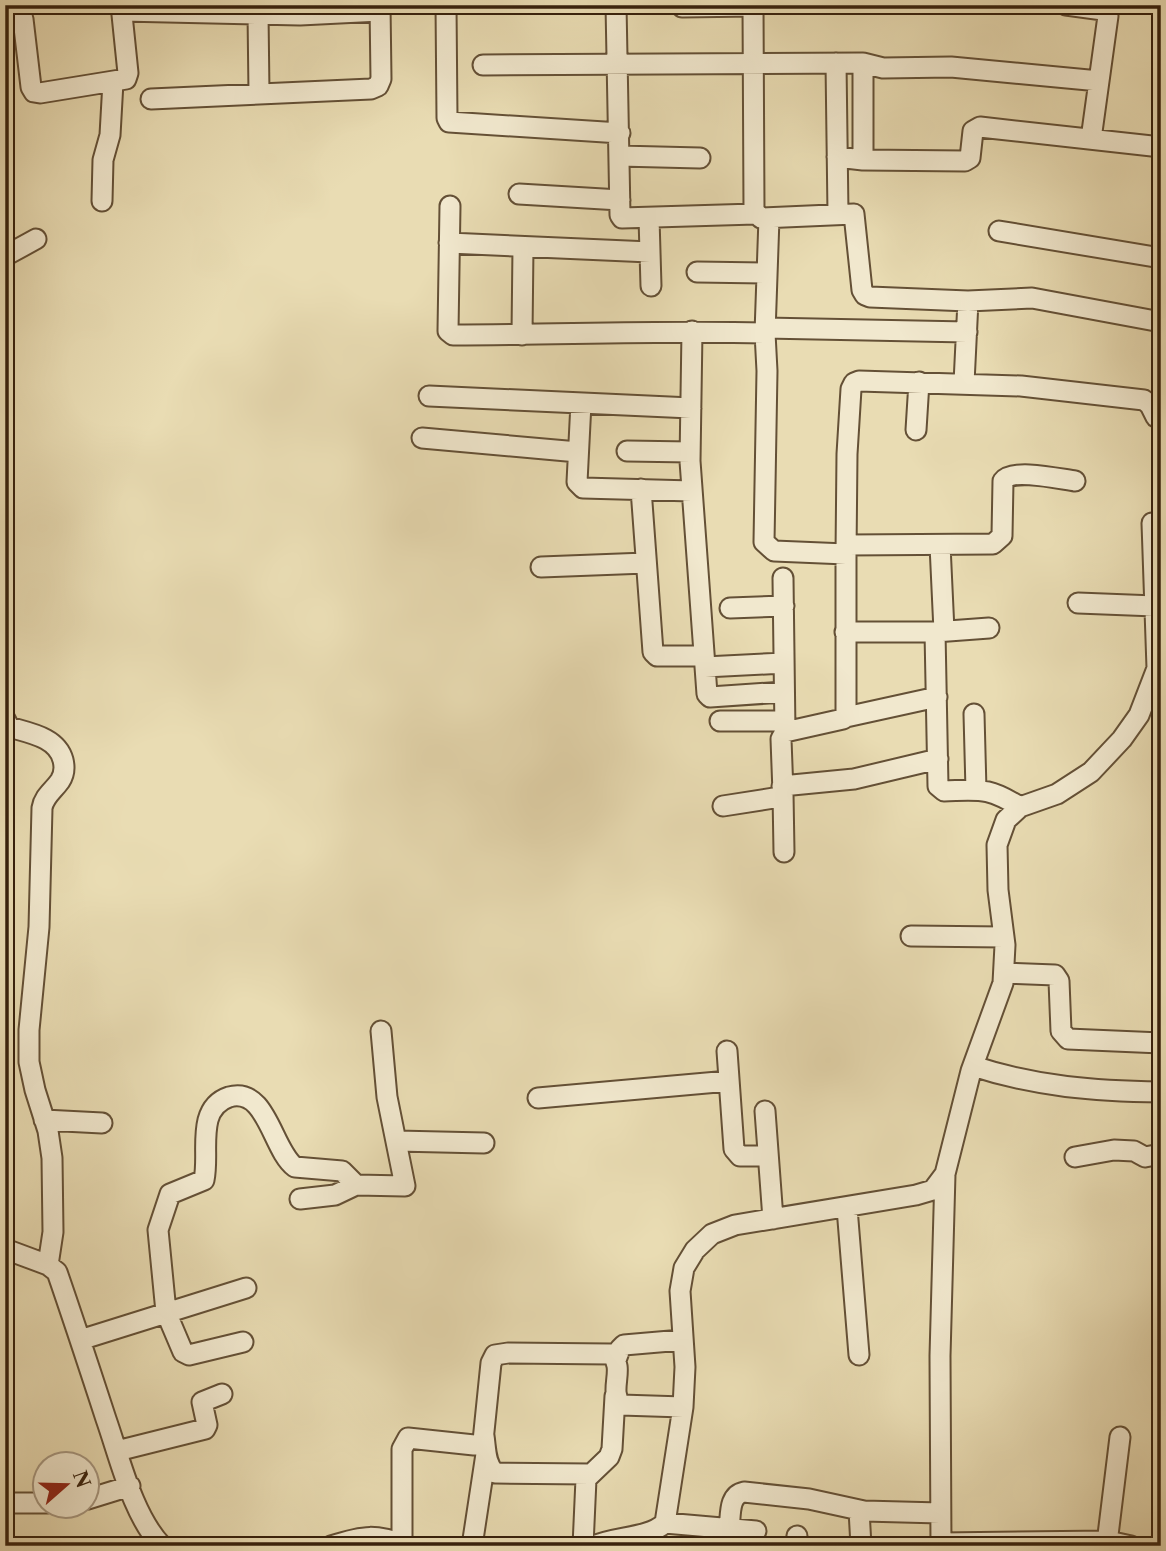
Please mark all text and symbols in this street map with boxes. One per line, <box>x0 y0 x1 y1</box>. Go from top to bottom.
north arrow <box>32 1450 102 1520</box>
text: N <box>68 1468 95 1491</box>

